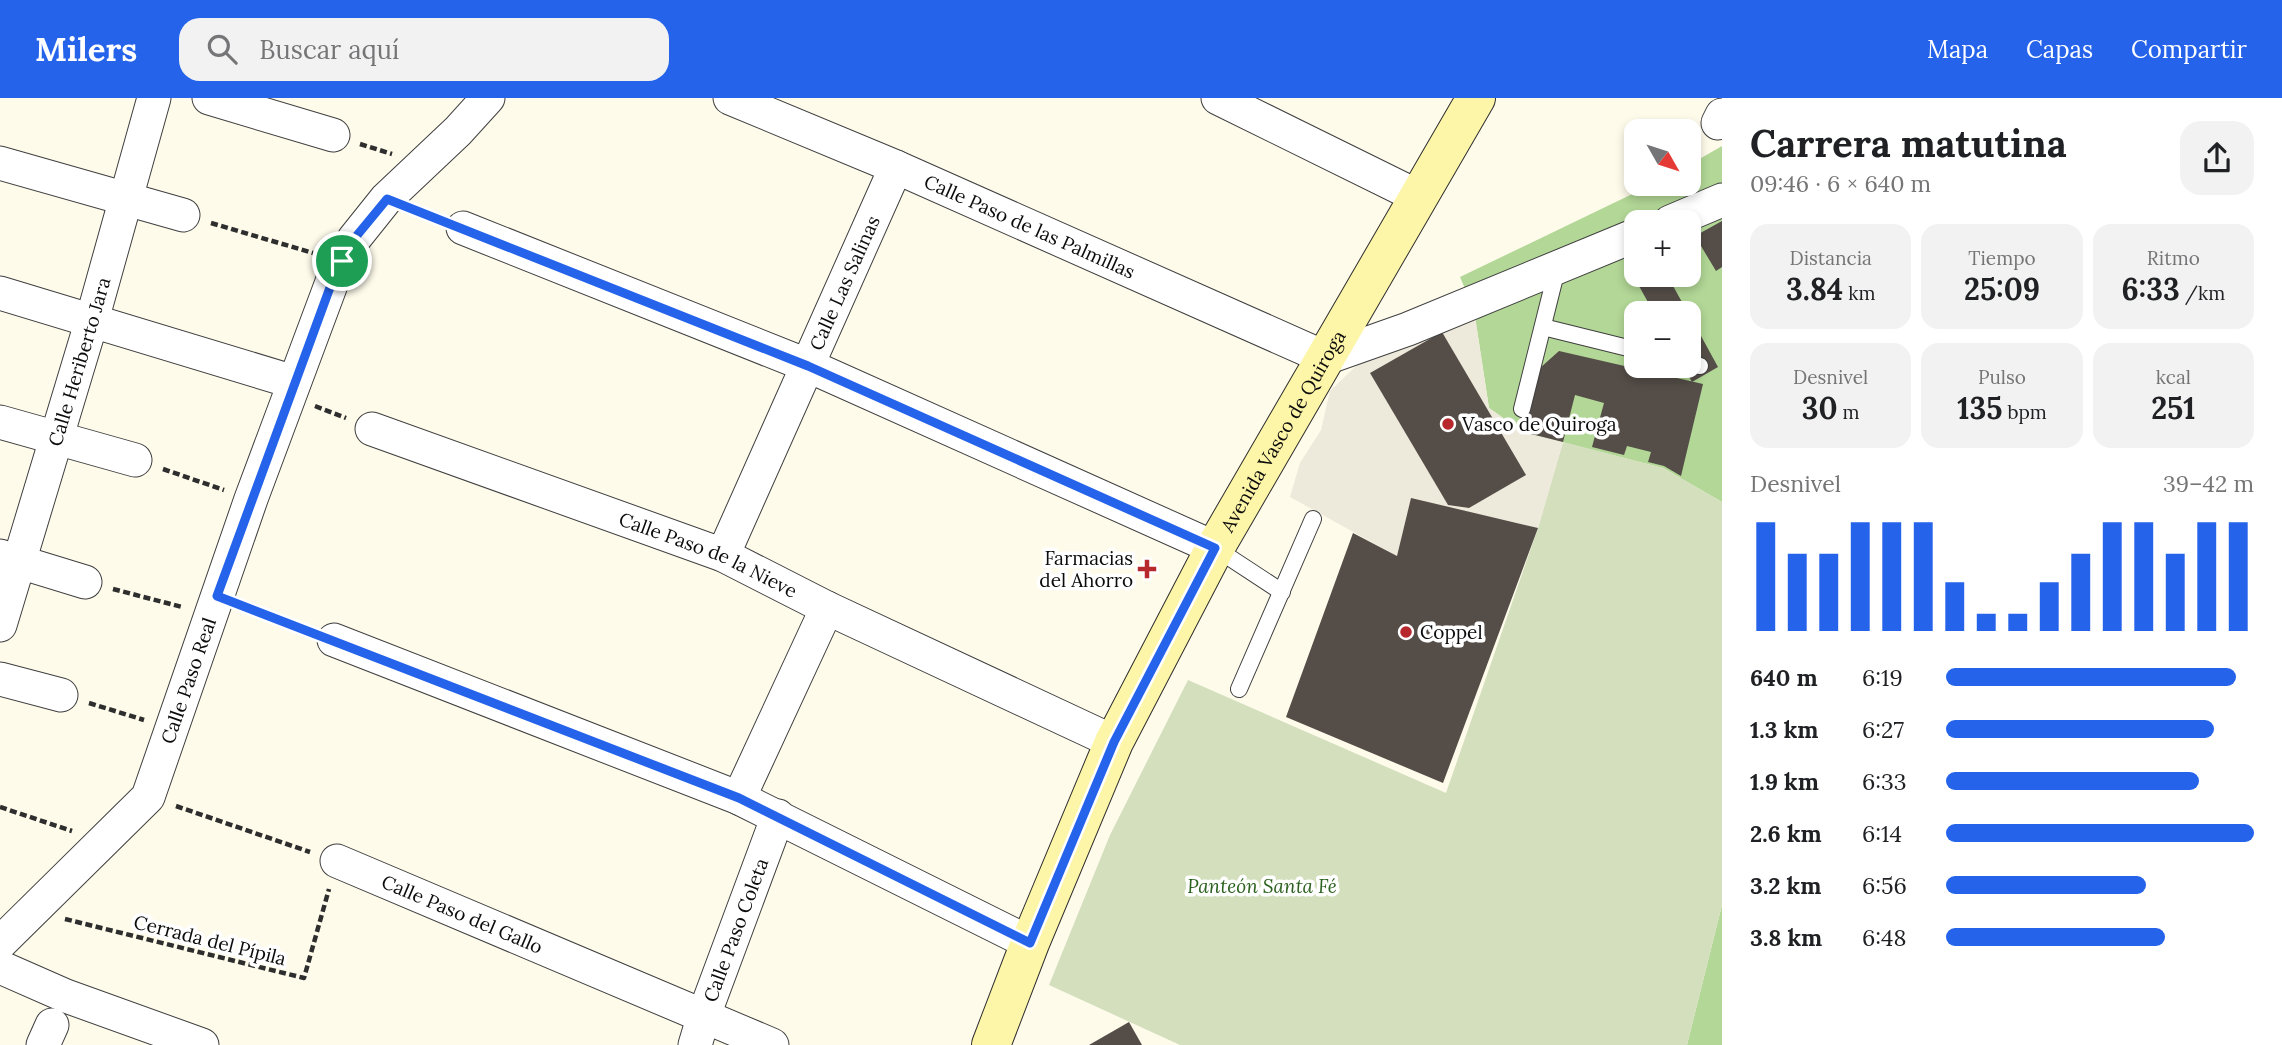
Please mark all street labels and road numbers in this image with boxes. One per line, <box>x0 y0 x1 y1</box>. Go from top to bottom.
street label: Calle Paso de las Palmillas <box>921 169 1139 284</box>
street label: Calle Las Salinas <box>804 212 885 354</box>
street label: Calle Heriberto Jara <box>43 274 115 449</box>
street label: Avenida Vasco de Quiroga <box>1214 326 1351 537</box>
street label: Calle Paso de la Nieve <box>616 507 801 603</box>
street label: Calle Paso Real <box>155 614 221 747</box>
street label: Calle Paso Coleta <box>698 855 773 1005</box>
street label: Calle Paso del Gallo <box>378 869 546 959</box>
street label: Cerrada del Pípila <box>131 909 289 971</box>

